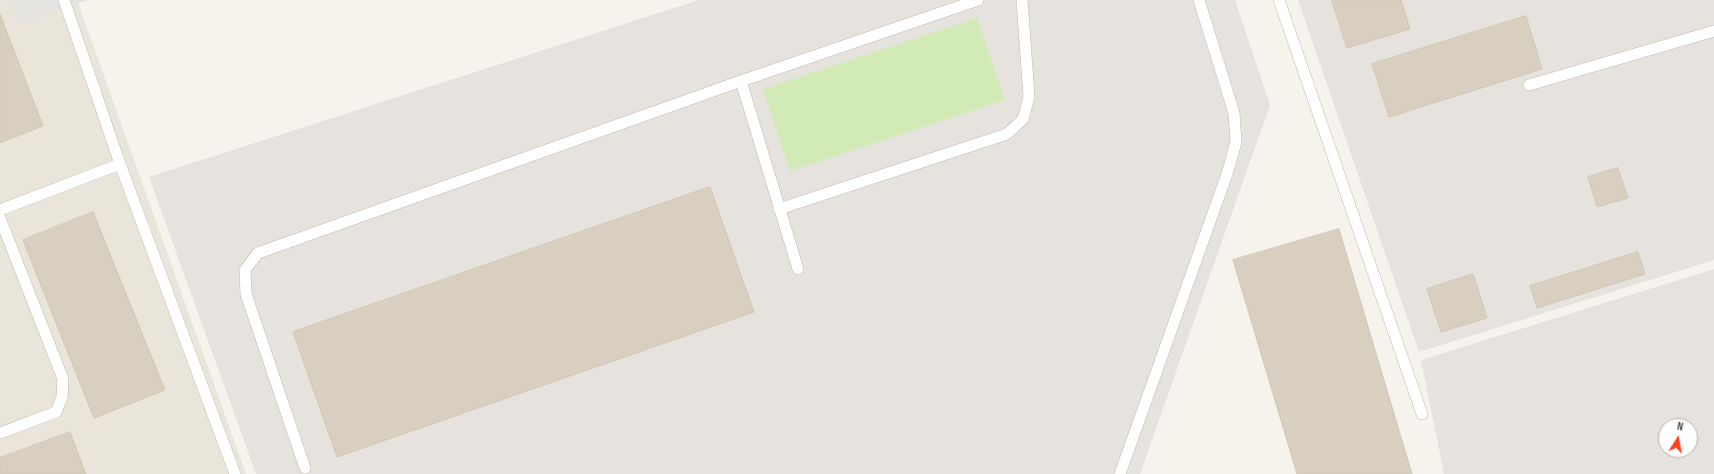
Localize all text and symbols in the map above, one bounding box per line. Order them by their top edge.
north arrow [1658,418,1698,458]
text: N [1676,420,1684,434]

